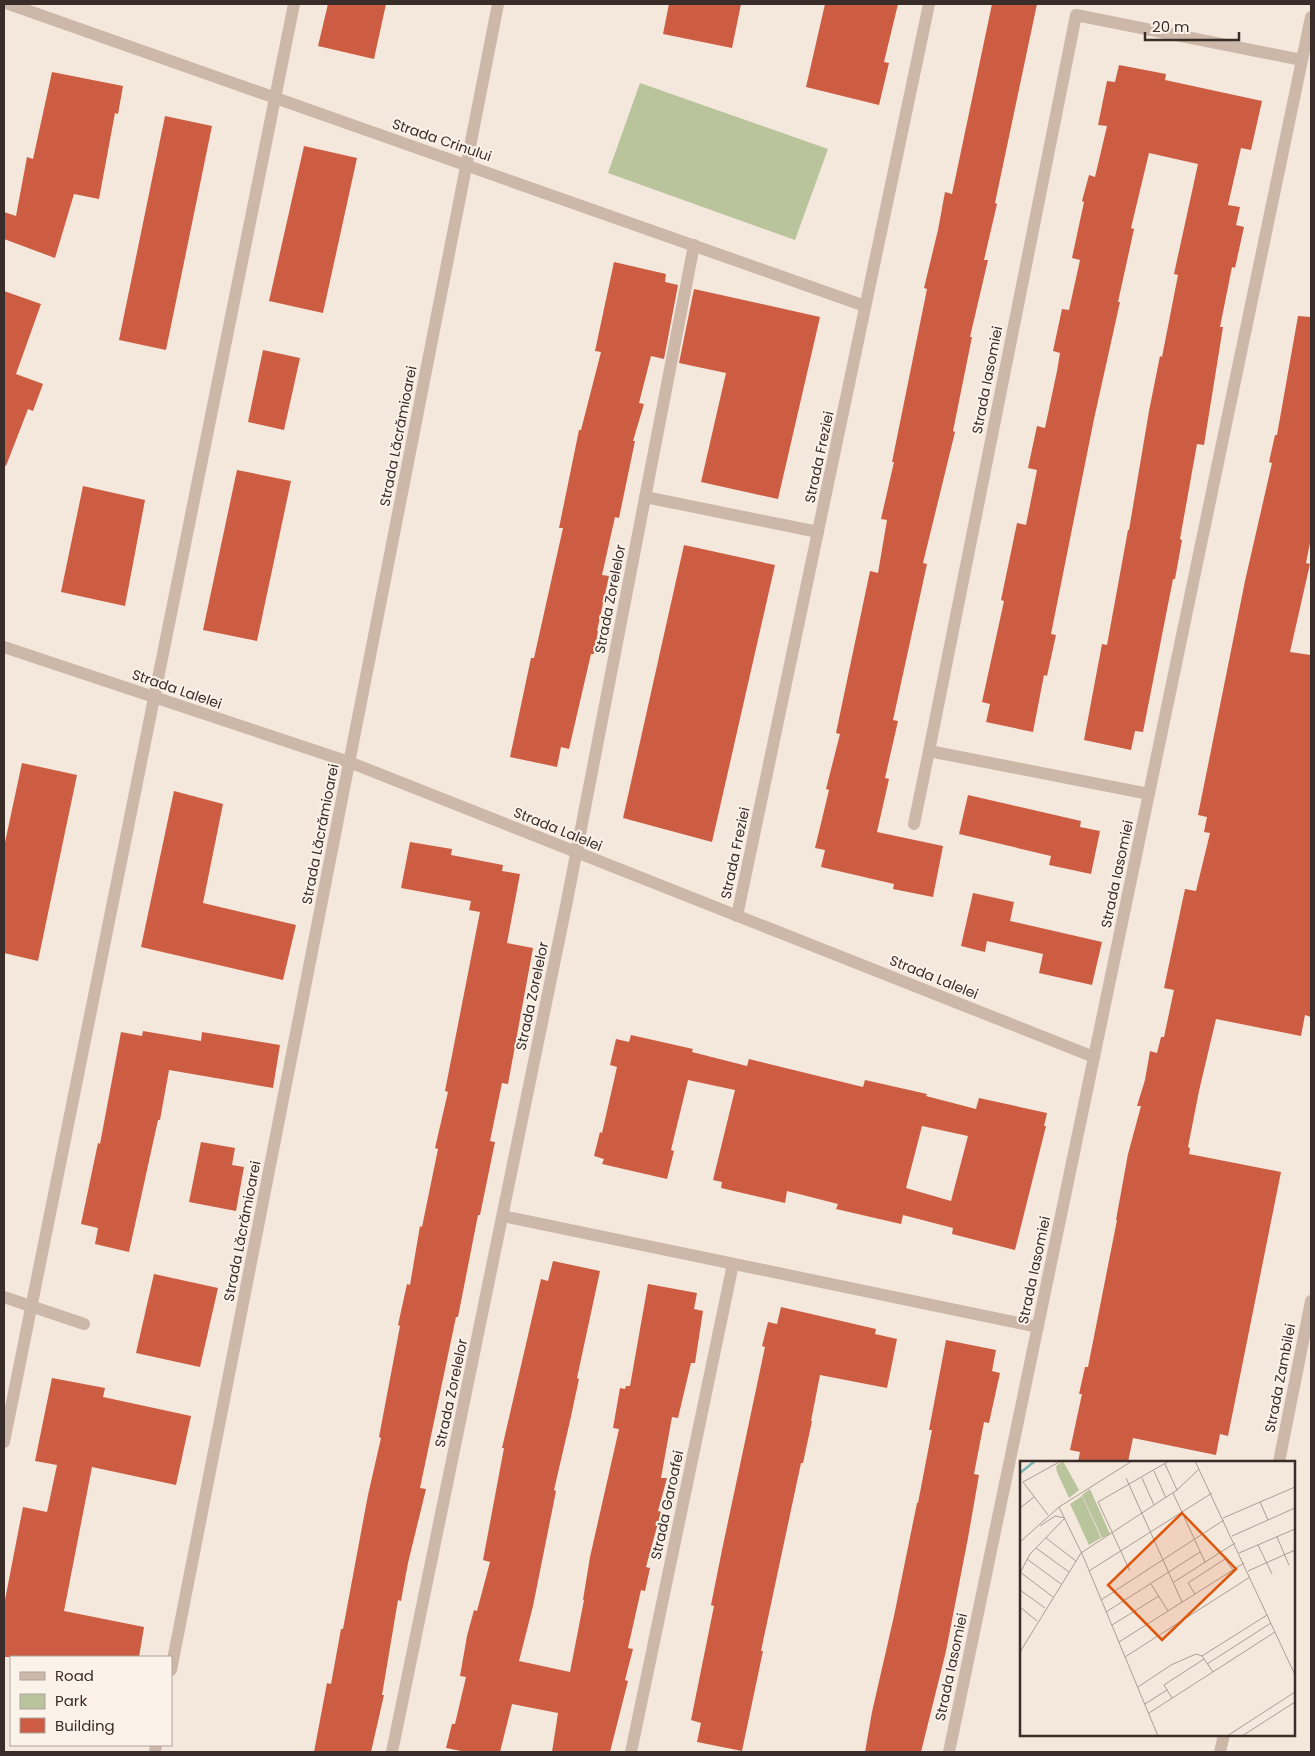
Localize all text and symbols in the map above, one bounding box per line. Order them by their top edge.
scale bar [1145,10,1239,42]
text: 20 m [1152,16,1190,37]
street label: Strada Crinului [390,114,494,166]
street label: Strada Iasomiei [967,324,1007,436]
street label: Strada Lăcrămioarei [375,364,421,508]
street label: Strada Freziei [799,409,839,505]
street label: Strada Zorelelor [590,543,630,655]
street label: Strada Lalelei [129,664,225,714]
street label: Strada Lăcrămioarei [297,762,343,906]
street label: Strada Lalelei [511,802,605,856]
street label: Strada Freziei [715,805,755,901]
street label: Strada Iasomiei [1096,818,1138,930]
street label: Strada Zorelelor [511,940,553,1052]
street label: Strada Lalelei [887,950,981,1004]
street label: Strada Lăcrămioarei [219,1159,265,1303]
street label: Strada Iasomiei [1013,1214,1055,1326]
street label: Strada Zambilei [1260,1322,1300,1434]
street label: Strada Zorelelor [430,1337,472,1449]
street label: Strada Garoafei [646,1448,688,1562]
inset map [1020,1461,1295,1736]
street label: Strada Iasomiei [930,1611,972,1723]
legend [10,1656,172,1746]
text: Road [55,1665,94,1686]
text: Park [55,1690,87,1711]
text: Building [55,1715,115,1736]

